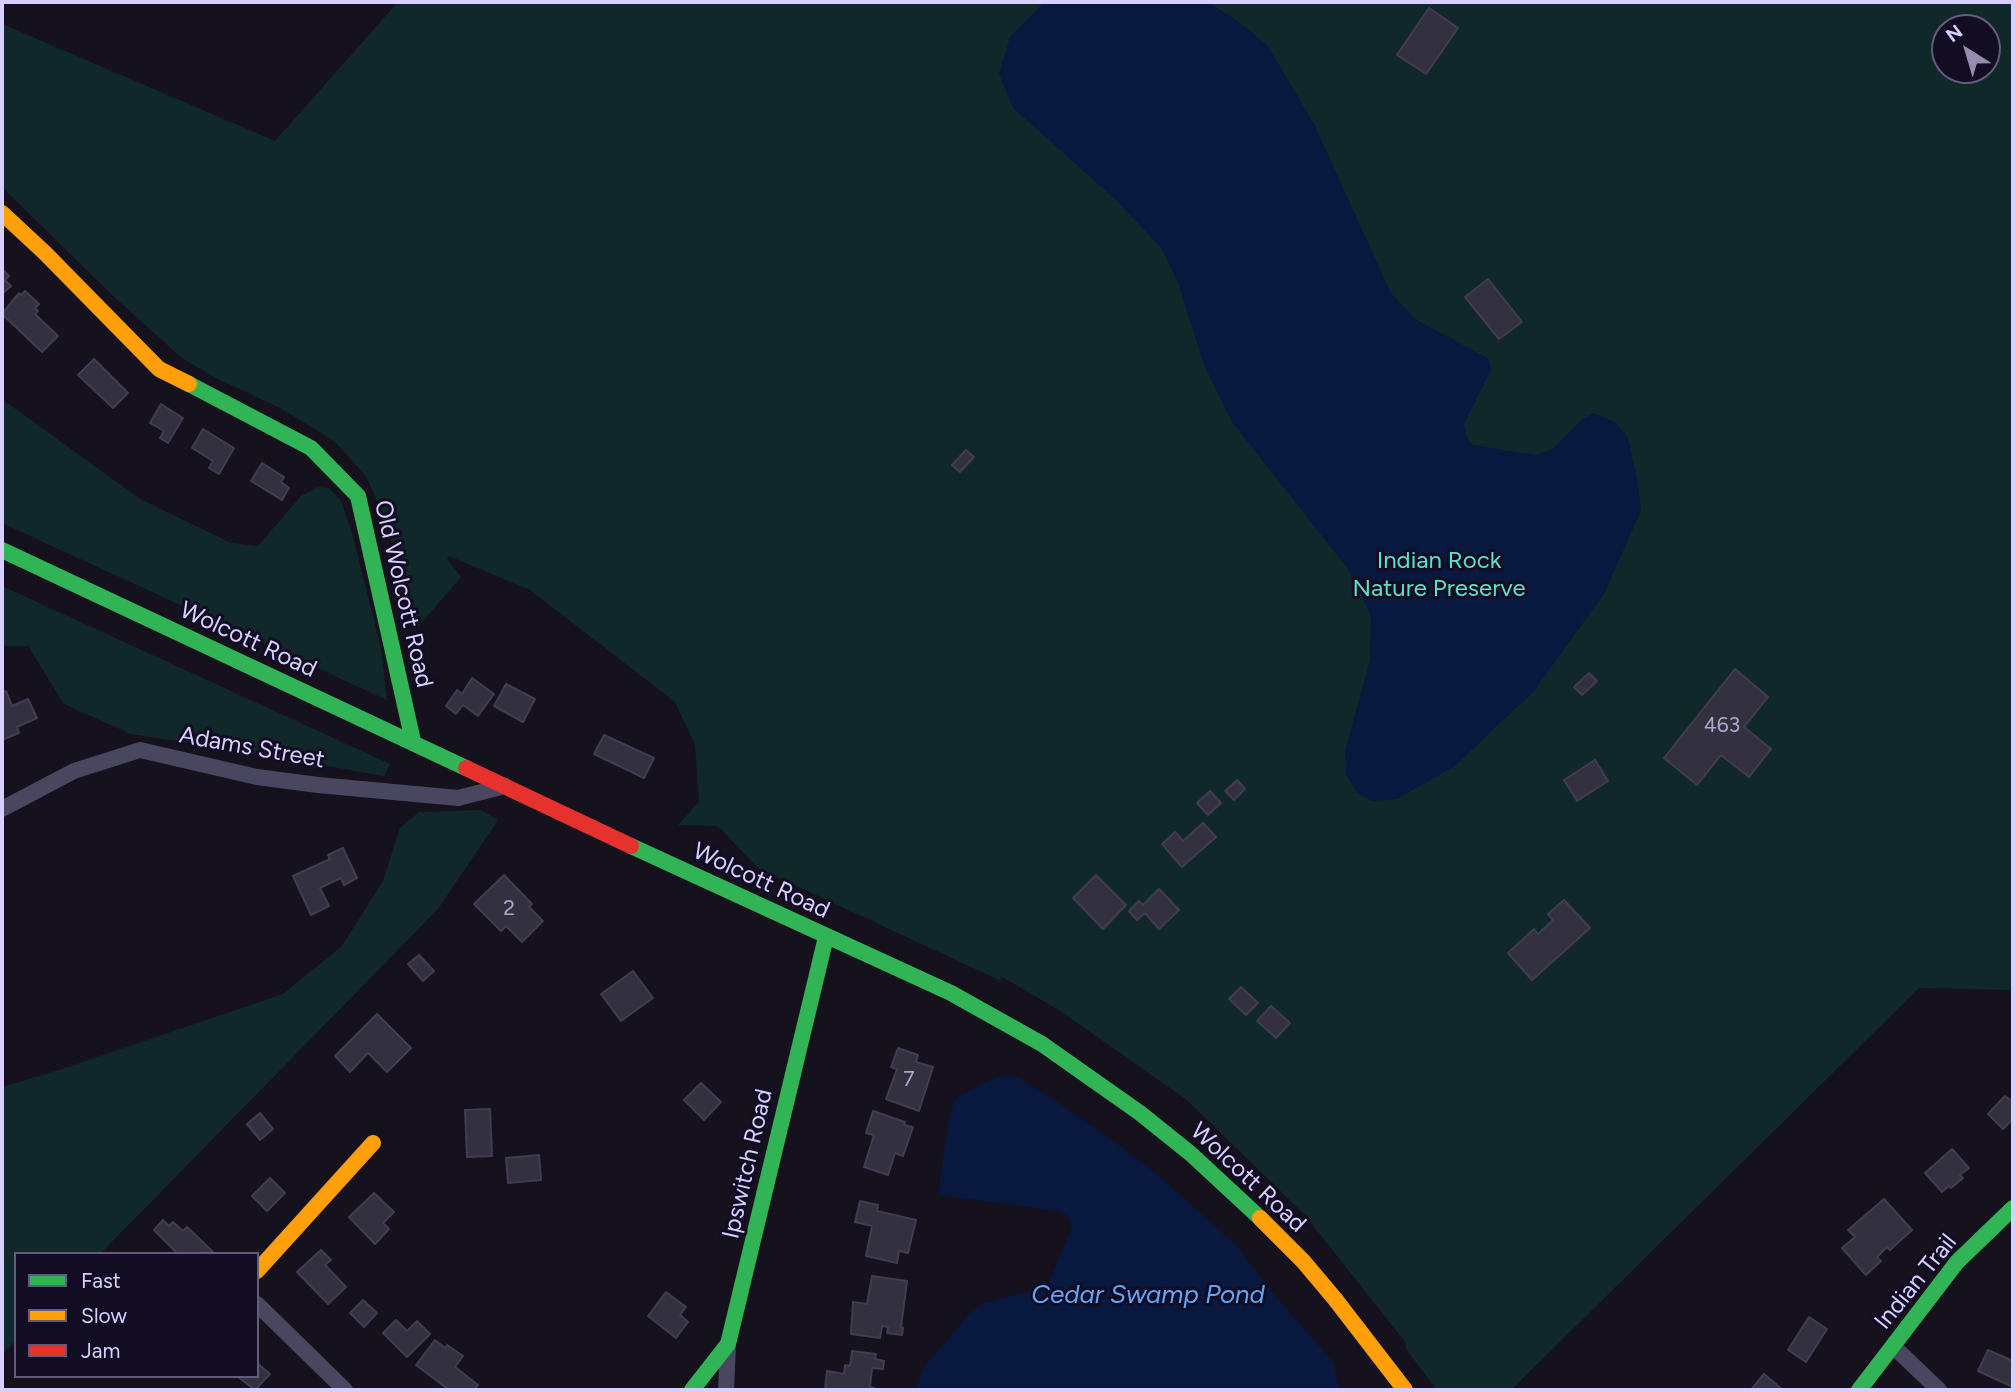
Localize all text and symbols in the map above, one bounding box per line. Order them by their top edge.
north arrow [1931,14,2001,84]
text: N [1941,20,1967,47]
street label: Old Wolcott Road [367,498,439,690]
park label: Indian Rock Nature Preserve [1352,547,1526,603]
street label: Wolcott Road [175,596,321,684]
house number: 463 [1704,713,1740,739]
street label: Adams Street [177,721,327,775]
street label: Wolcott Road [688,837,834,925]
house number: 2 [503,896,515,922]
house number: 7 [903,1067,915,1093]
street label: Ipswitch Road [717,1086,779,1242]
street label: Wolcott Road [1184,1117,1312,1239]
street label: Indian Trail [1869,1228,1963,1336]
legend [14,1252,259,1378]
text: Fast [81,1268,121,1293]
water label: Cedar Swamp Pond [1031,1279,1265,1311]
text: Slow [81,1303,127,1328]
text: Jam [81,1338,120,1363]

